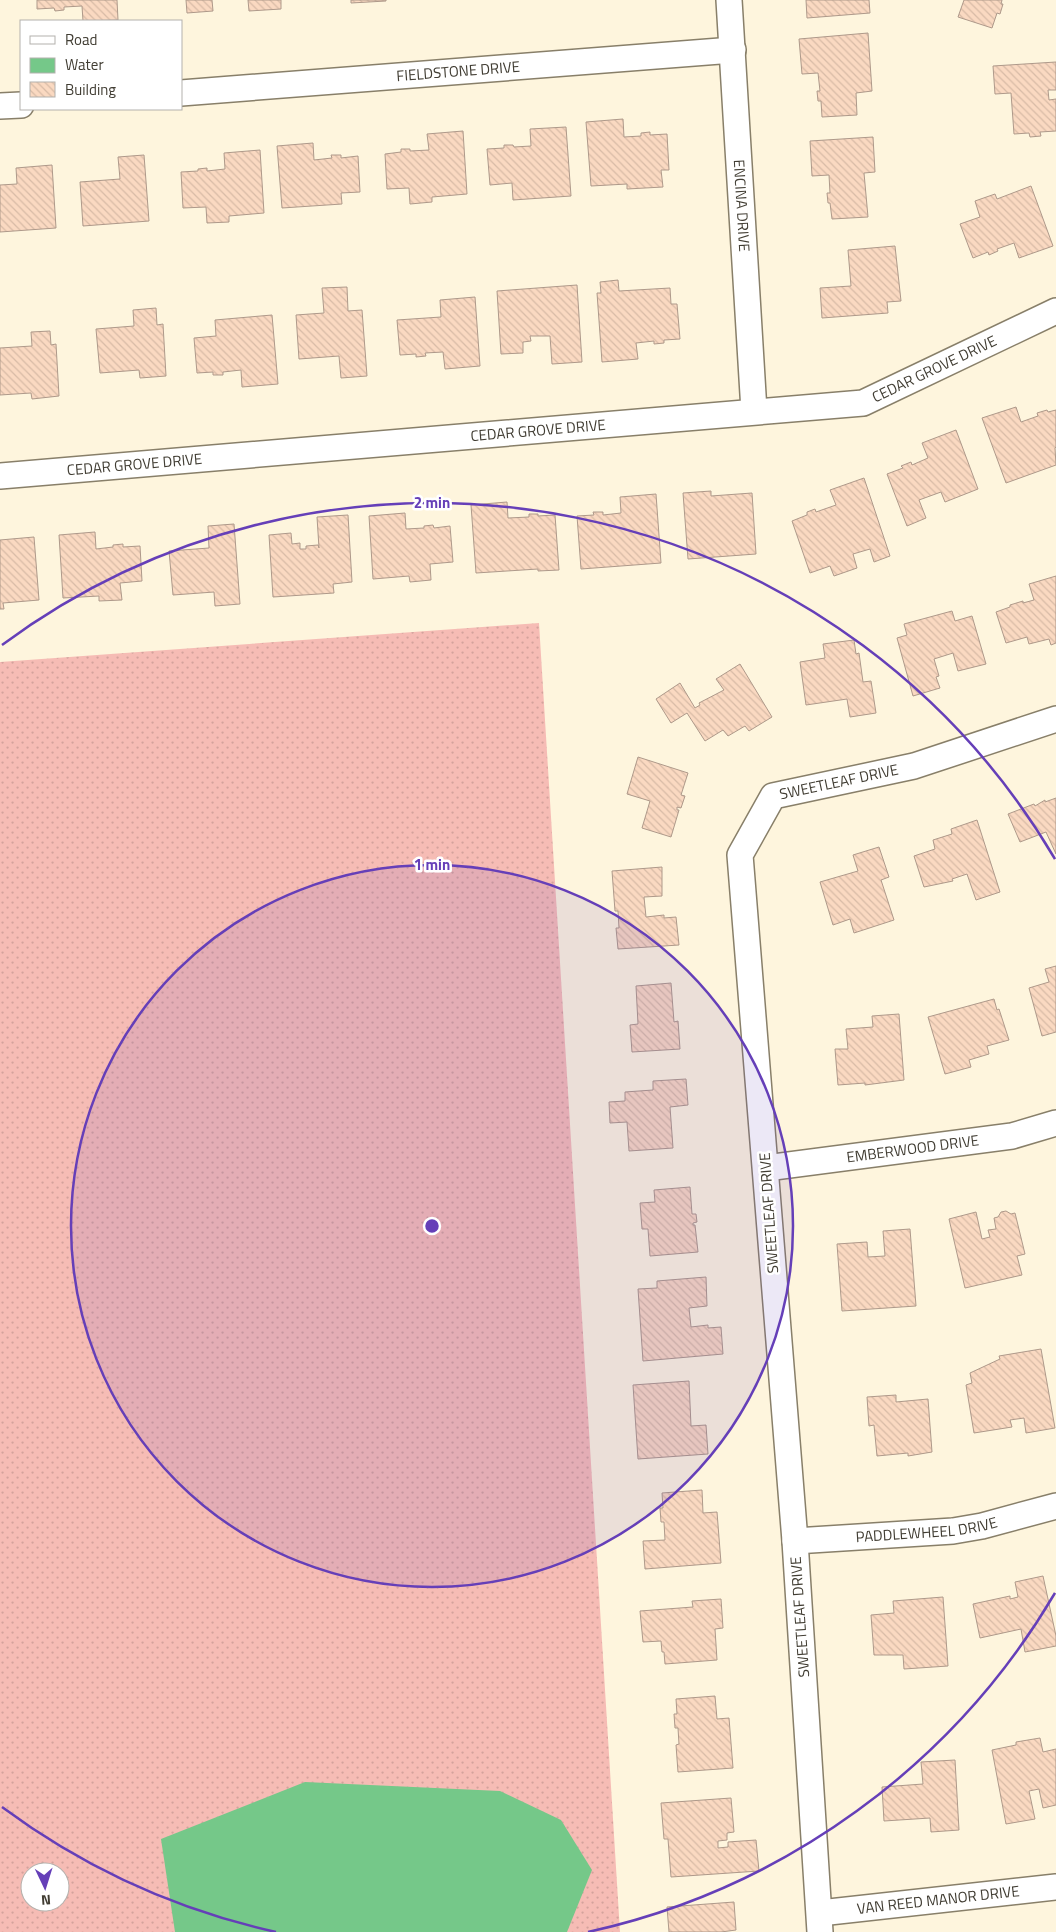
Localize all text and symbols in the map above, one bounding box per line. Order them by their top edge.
legend [20,20,182,110]
text: Road [65,28,97,51]
text: Water [65,53,104,76]
street label: FIELDSTONE DRIVE [396,55,521,87]
text: Building [65,78,116,101]
street label: ENCINA DRIVE [728,159,756,252]
street label: CEDAR GROVE DRIVE [868,329,1000,408]
street label: CEDAR GROVE DRIVE [469,413,607,447]
street label: CEDAR GROVE DRIVE [66,447,203,481]
text: 2 min [414,491,450,514]
street label: SWEETLEAF DRIVE [777,758,901,805]
text: 1 min [414,853,450,876]
street label: EMBERWOOD DRIVE [845,1128,980,1168]
street label: SWEETLEAF DRIVE [753,1152,784,1274]
centre of rings [423,1217,441,1235]
street label: PADDLEWHEEL DRIVE [855,1510,1000,1548]
street label: SWEETLEAF DRIVE [784,1556,815,1678]
north arrow [20,1862,70,1912]
street label: VAN REED MANOR DRIVE [856,1879,1021,1920]
text: N [40,1890,52,1911]

